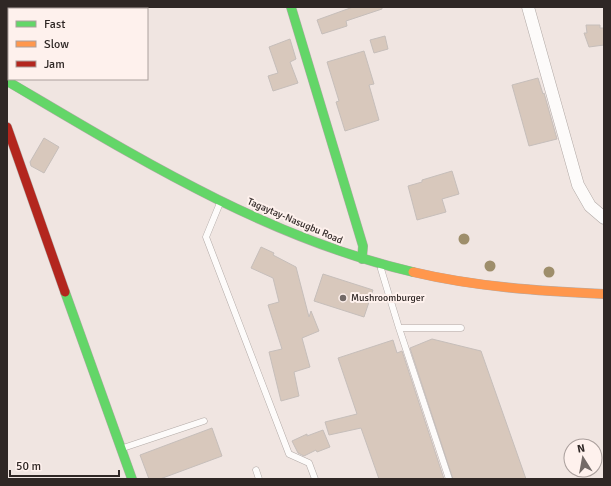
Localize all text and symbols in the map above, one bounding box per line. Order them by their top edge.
legend [8,8,148,80]
text: Fast [44,17,65,32]
text: Slow [44,37,69,52]
text: Jam [44,57,65,72]
street label: Tagaytay-Nasugbu Road [246,196,344,246]
place label: Mushroomburger [351,292,425,304]
marker: Mushroomburger [338,293,348,303]
north arrow [563,438,603,478]
text: N [576,442,586,456]
scale bar [10,452,119,478]
text: 50 m [16,459,41,474]

